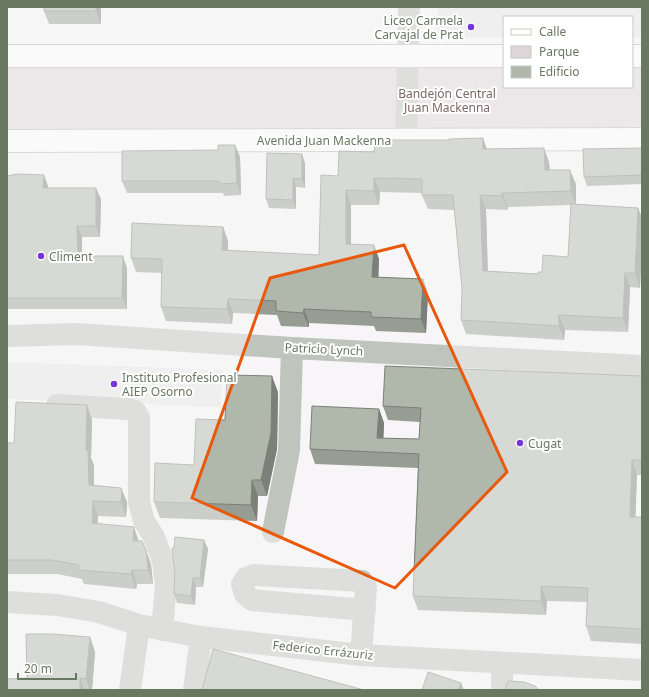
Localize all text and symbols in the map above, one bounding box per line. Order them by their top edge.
place label: Liceo Carmela Carvajal de Prat [375,12,464,43]
legend [503,16,633,88]
marker: Liceo Carmela Carvajal de Prat [466,22,476,32]
text: Calle [539,23,567,40]
text: Parque [539,43,580,60]
text: Edificio [539,63,580,80]
park label: Bandejón Central Juan Mackenna [398,85,496,116]
street label: Avenida Juan Mackenna [257,132,391,149]
place label: Climent [49,248,93,265]
marker: Climent [36,251,46,261]
street label: Patricio Lynch [284,338,364,360]
place label: Instituto Profesional AIEP Osorno [122,369,237,400]
marker: Instituto Profesional AIEP Osorno [109,379,119,389]
place label: Cugat [528,435,562,452]
marker: Cugat [515,438,525,448]
street label: Federico Errázuriz [272,636,375,664]
scale bar [18,655,76,681]
text: 20 m [24,660,52,677]

